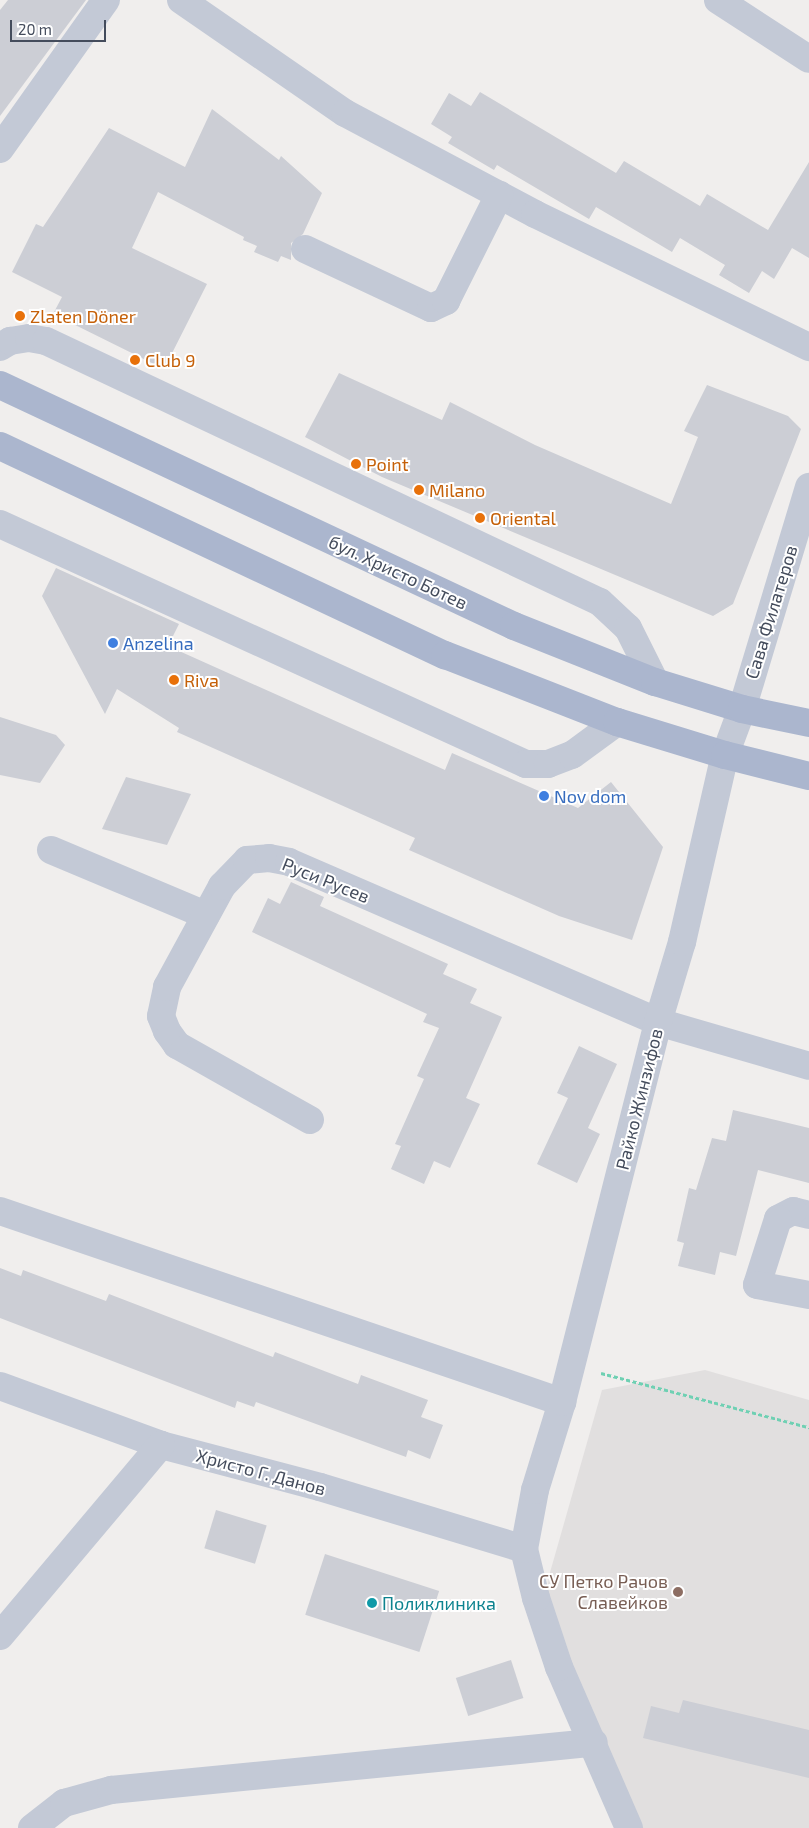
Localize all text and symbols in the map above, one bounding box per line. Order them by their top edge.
scale bar [12,10,109,42]
text: 20 m [18,20,52,38]
place label: Zlaten Döner [30,305,136,327]
marker: Zlaten Döner [14,310,26,322]
place label: Club 9 [145,349,195,371]
marker: Club 9 [129,354,141,366]
place label: Point [366,453,409,475]
marker: Point [350,458,362,470]
place label: Milano [429,479,485,501]
marker: Milano [413,484,425,496]
place label: Oriental [490,507,556,529]
marker: Oriental [474,512,486,524]
street label: бул. Христо Ботев [325,530,471,614]
street label: Сава Филатеров [740,543,802,681]
place label: Anzelina [123,632,194,654]
marker: Anzelina [107,637,119,649]
place label: Riva [184,669,219,691]
marker: Riva [168,674,180,686]
place label: Nov dom [554,785,627,807]
marker: Nov dom [538,790,550,802]
street label: Руси Русев [279,853,373,907]
street label: Райко Жинзифов [611,1026,667,1172]
street label: Христо Г. Данов [194,1444,328,1500]
place label: СУ Петко Рачов Славейков [539,1571,668,1614]
marker: СУ Петко Рачов Славейков [672,1586,684,1598]
place label: Поликлиника [382,1592,496,1614]
marker: Поликлиника [366,1597,378,1609]

